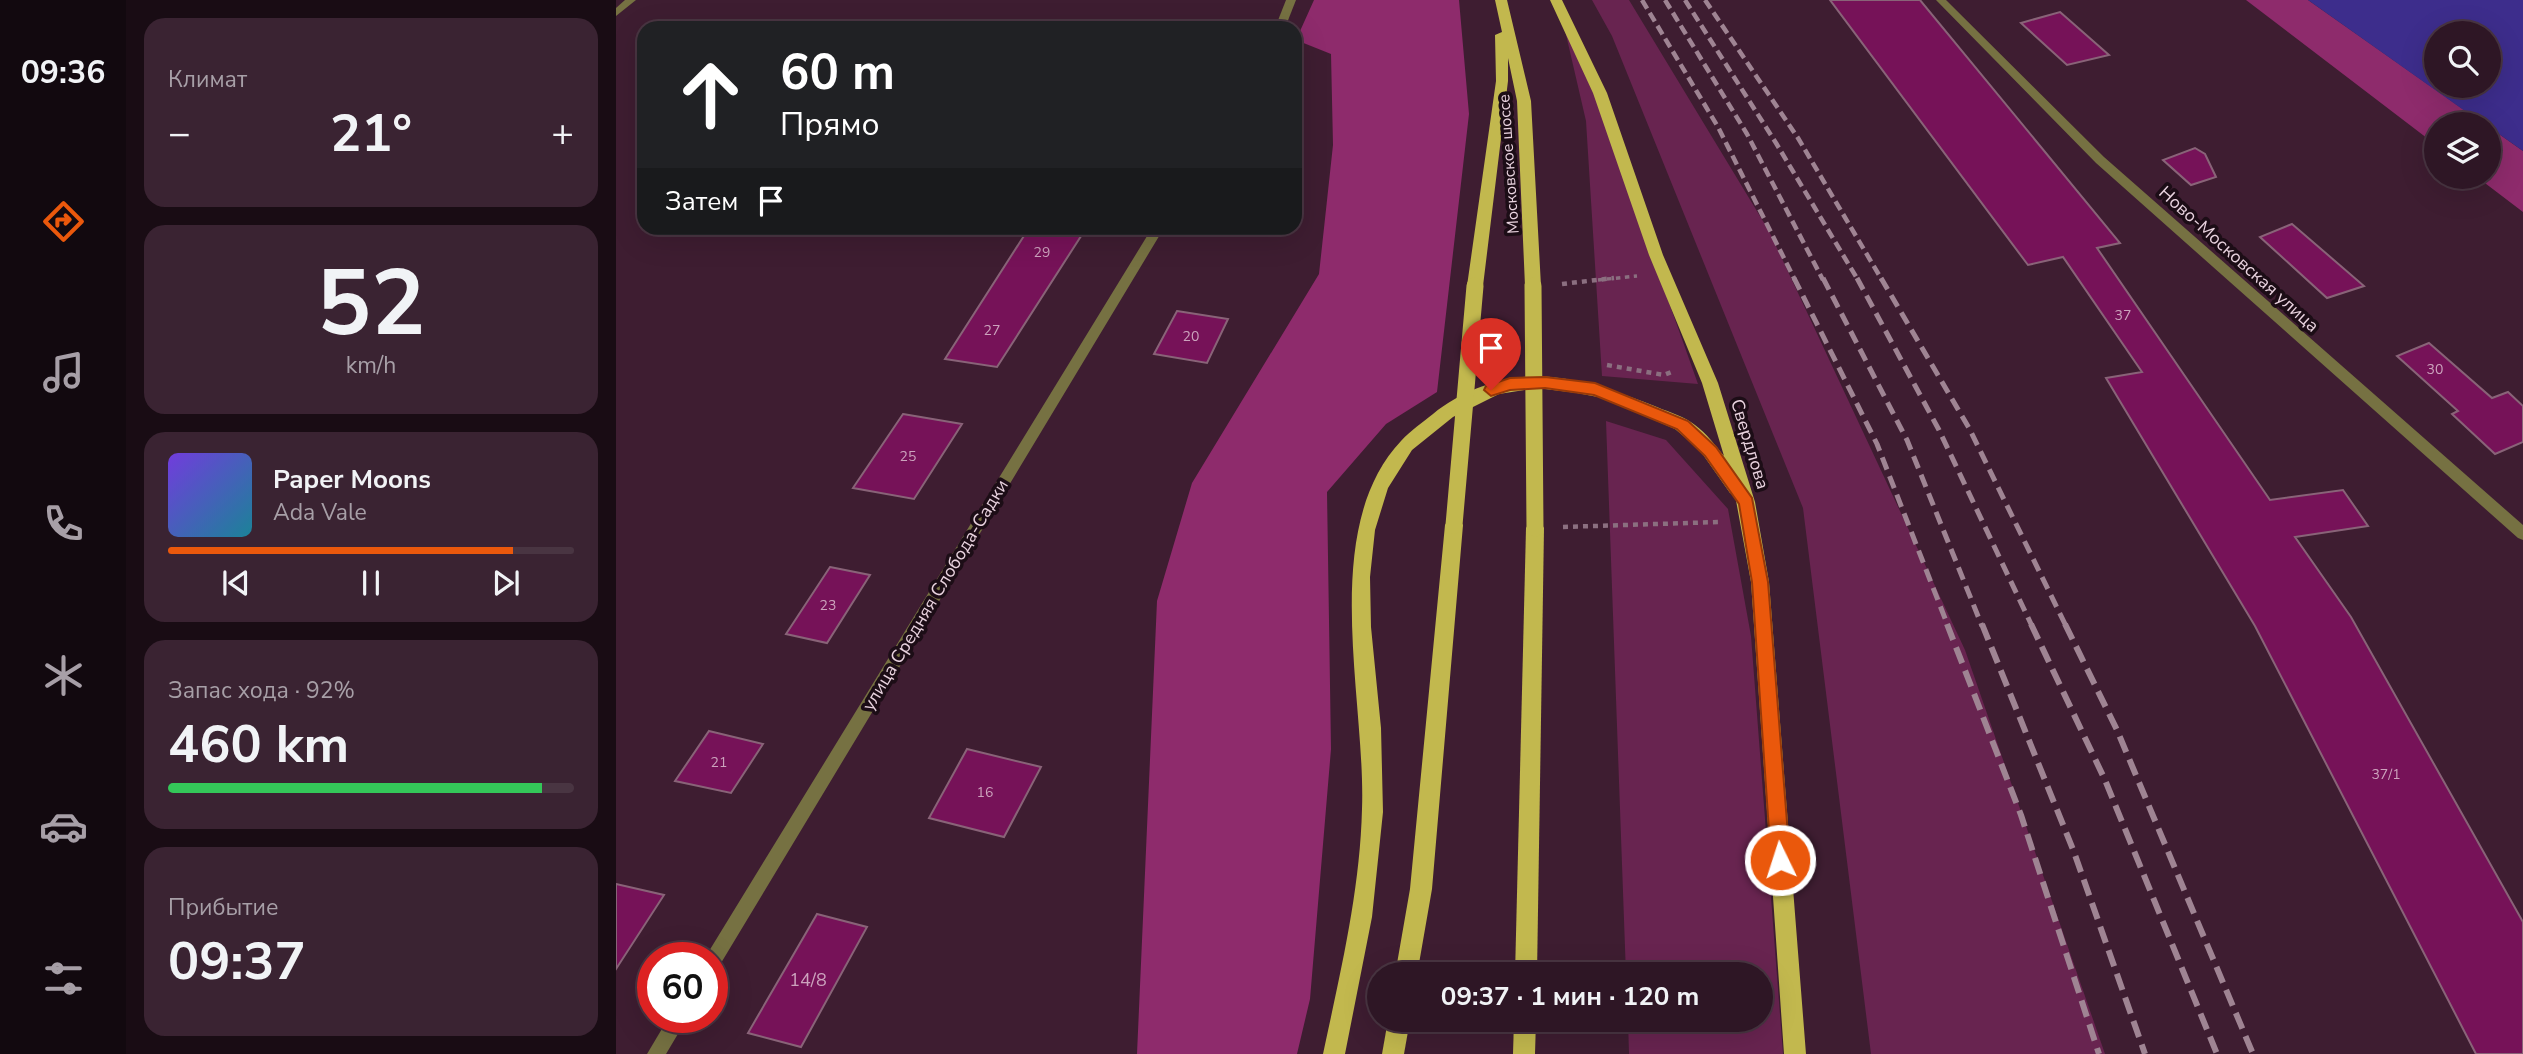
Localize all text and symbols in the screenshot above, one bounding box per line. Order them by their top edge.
map controls [2424,21,2501,189]
button: search [2424,21,2501,98]
text: 60 m [780,39,895,106]
icon: ahead [665,49,756,140]
text: 09:36 [21,51,105,94]
text: Климат [168,64,247,95]
street label: Московское шоссе [1493,93,1525,235]
text: 21° [330,98,412,169]
text: Прямо [780,103,880,146]
text: − [168,108,191,159]
text: + [551,108,574,159]
button: layers [2424,112,2501,189]
street label: Ново-Московская улица [2154,181,2324,337]
icon: arrive [752,182,790,220]
text: Затем [665,184,738,219]
icon: directions [39,197,88,246]
text: 52 [316,242,426,366]
house number: 29 [1034,243,1050,262]
house number: 37 [2115,306,2131,325]
pin [1461,318,1521,390]
house number: 27 [984,321,1000,340]
house number: 20 [1183,327,1199,346]
icon: arrive [1472,329,1510,367]
icon: music [39,348,88,397]
text: km/h [346,350,396,381]
house number: 30 [2427,360,2443,379]
street label: Свердлова [1725,396,1775,492]
house number: 25 [900,447,916,466]
text: Paper Moons [273,462,431,497]
street label: улица Средняя Слобода-Садки [856,475,1014,715]
text: Ada Vale [273,497,367,528]
icon: phone [39,499,88,548]
icon: previous [217,564,255,602]
icon: pause [352,564,390,602]
icon: next [487,564,525,602]
house number: 23 [820,596,836,615]
icon: climate [39,651,88,700]
text: Запас хода · 92% [168,675,355,706]
text: 460 km [168,709,349,780]
house number: 21 [711,753,727,772]
house number: 37/1 [2371,765,2401,784]
house number: 16 [977,783,993,802]
icon: car [39,802,88,851]
position arrow [1743,823,1817,897]
text: Прибытие [168,892,278,923]
text: 09:37 [168,926,306,997]
speed limit sign: 60 [637,942,728,1033]
icon: filters [39,954,88,1003]
house number: 14/8 [789,968,827,992]
text: 09:37 · 1 мин · 120 m [1441,979,1699,1014]

